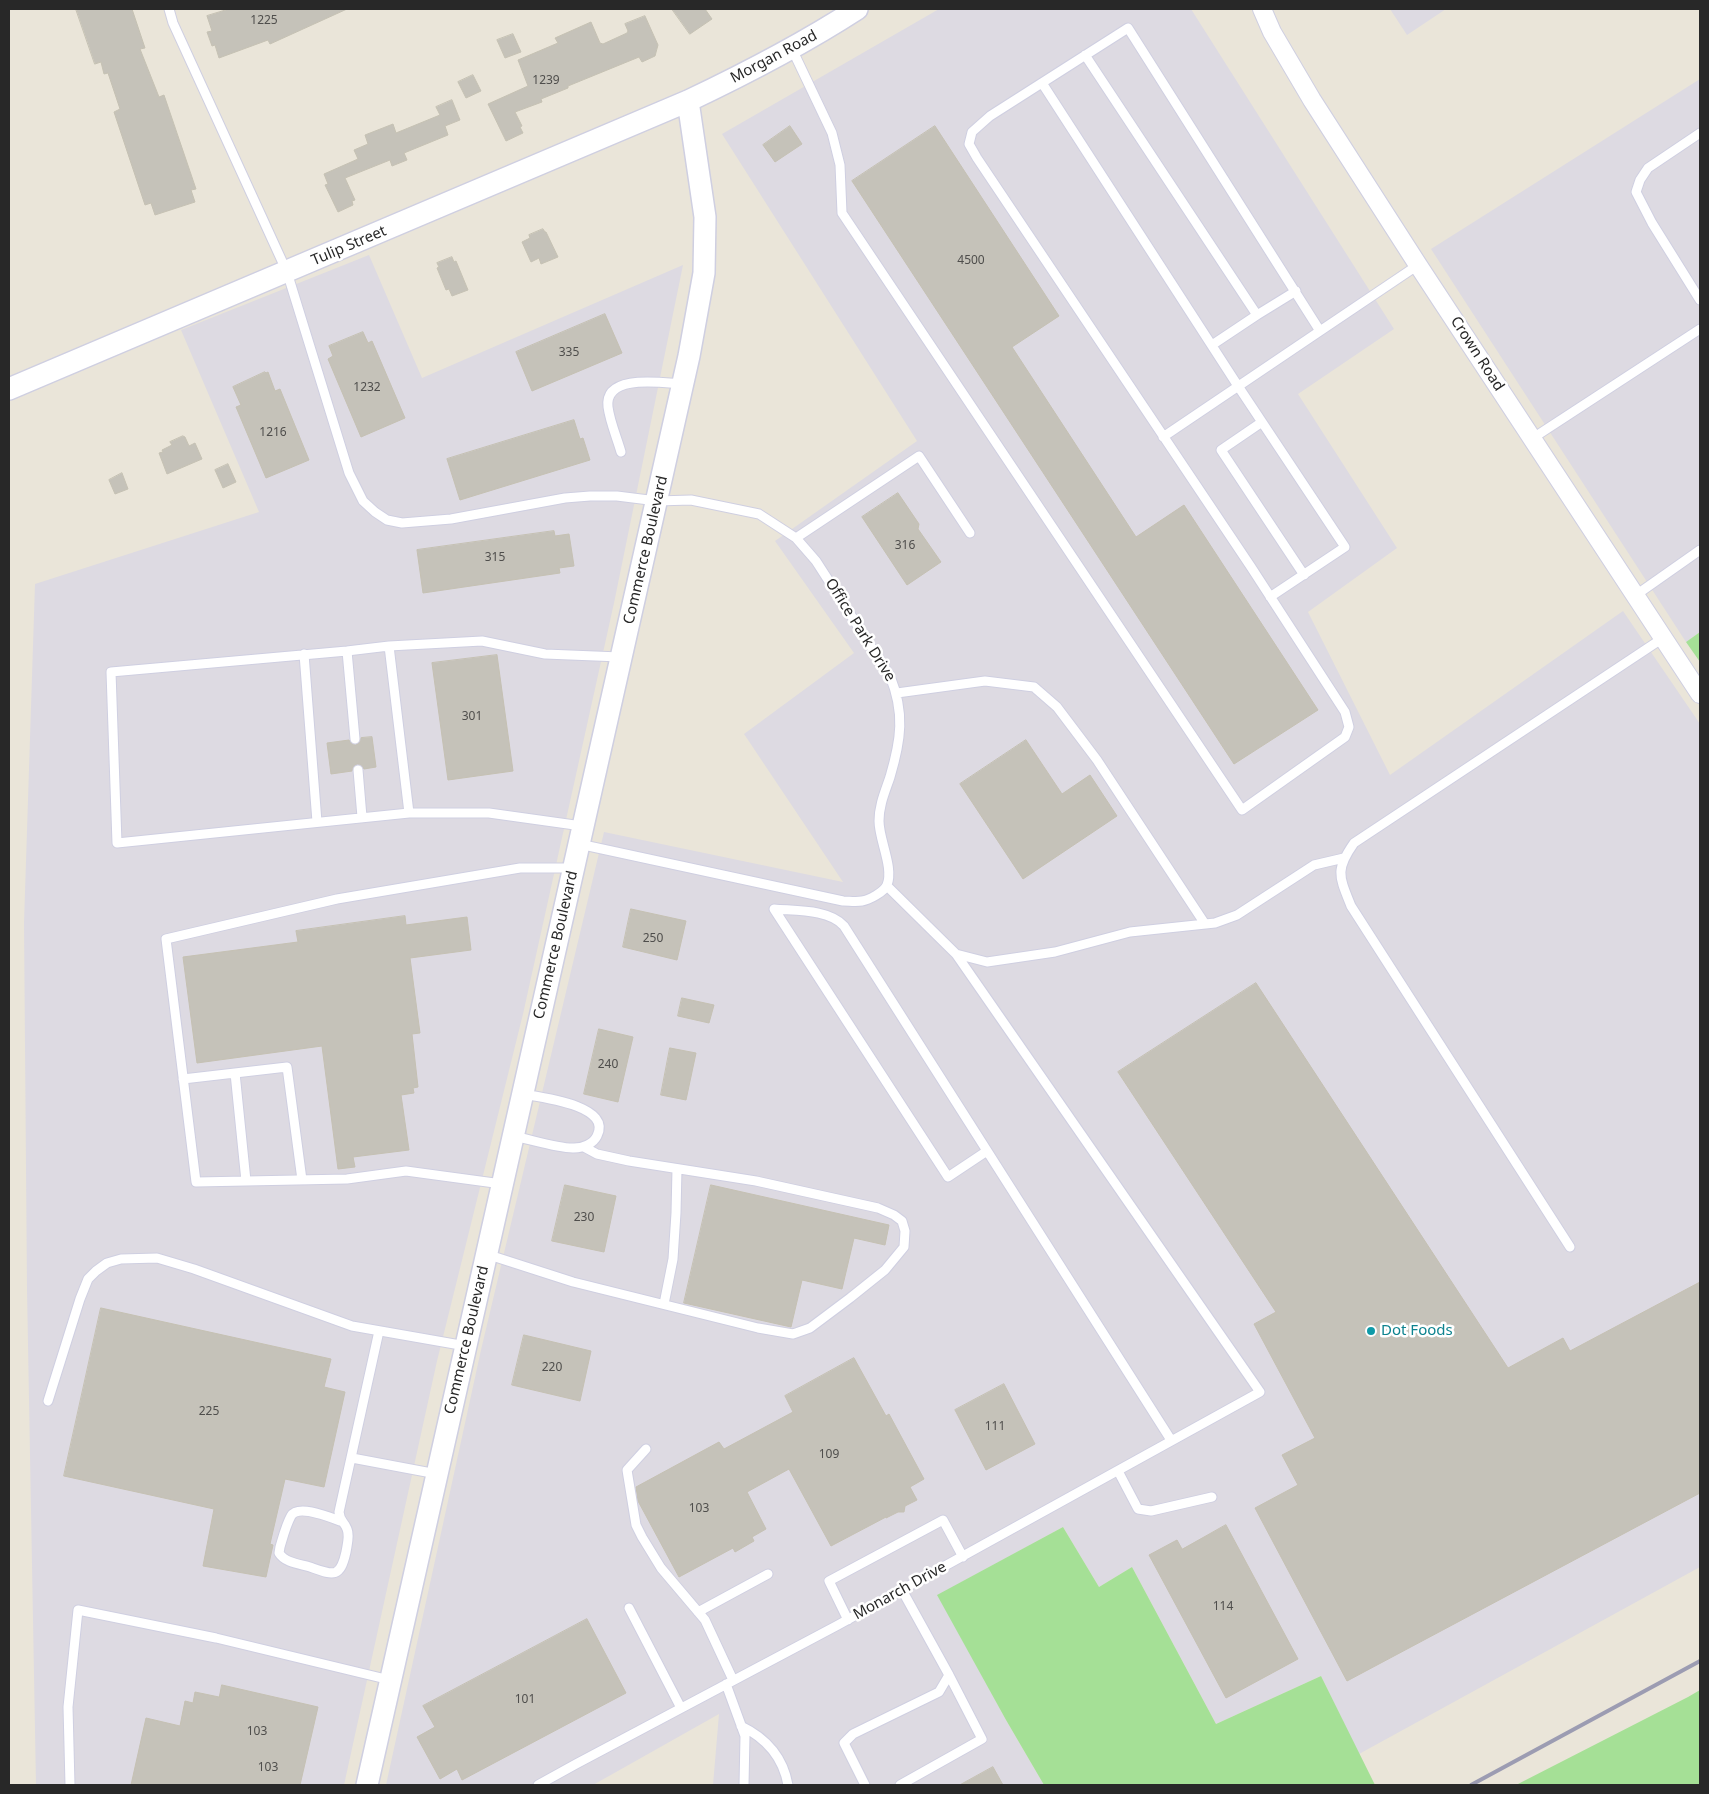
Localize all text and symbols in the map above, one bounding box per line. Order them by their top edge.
house number: 1225 [250,14,278,28]
street label: Morgan Road [728,27,820,87]
house number: 1239 [532,74,560,88]
street label: Tulip Street [309,222,389,270]
house number: 4500 [957,254,985,268]
street label: Crown Road [1446,313,1508,395]
house number: 335 [559,346,579,360]
house number: 1232 [353,381,381,395]
house number: 1216 [259,426,287,440]
street label: Commerce Boulevard [620,474,672,626]
house number: 316 [895,539,915,553]
house number: 315 [485,551,505,565]
street label: Office Park Drive [821,575,899,685]
house number: 301 [462,710,482,724]
street label: Commerce Boulevard [530,869,582,1021]
house number: 250 [643,932,663,946]
house number: 240 [598,1058,618,1072]
house number: 230 [574,1211,594,1225]
street label: Commerce Boulevard [441,1264,493,1416]
place label: Dot Foods [1381,1322,1453,1340]
marker: Dot Foods [1365,1325,1377,1337]
house number: 220 [542,1361,562,1375]
house number: 225 [199,1405,219,1419]
house number: 111 [985,1420,1005,1434]
house number: 109 [819,1448,839,1462]
house number: 103 [689,1502,709,1516]
street label: Monarch Drive [850,1558,950,1624]
house number: 114 [1213,1600,1233,1614]
house number: 101 [515,1693,535,1707]
house number: 103 [247,1725,267,1739]
house number: 103 [258,1761,278,1775]

